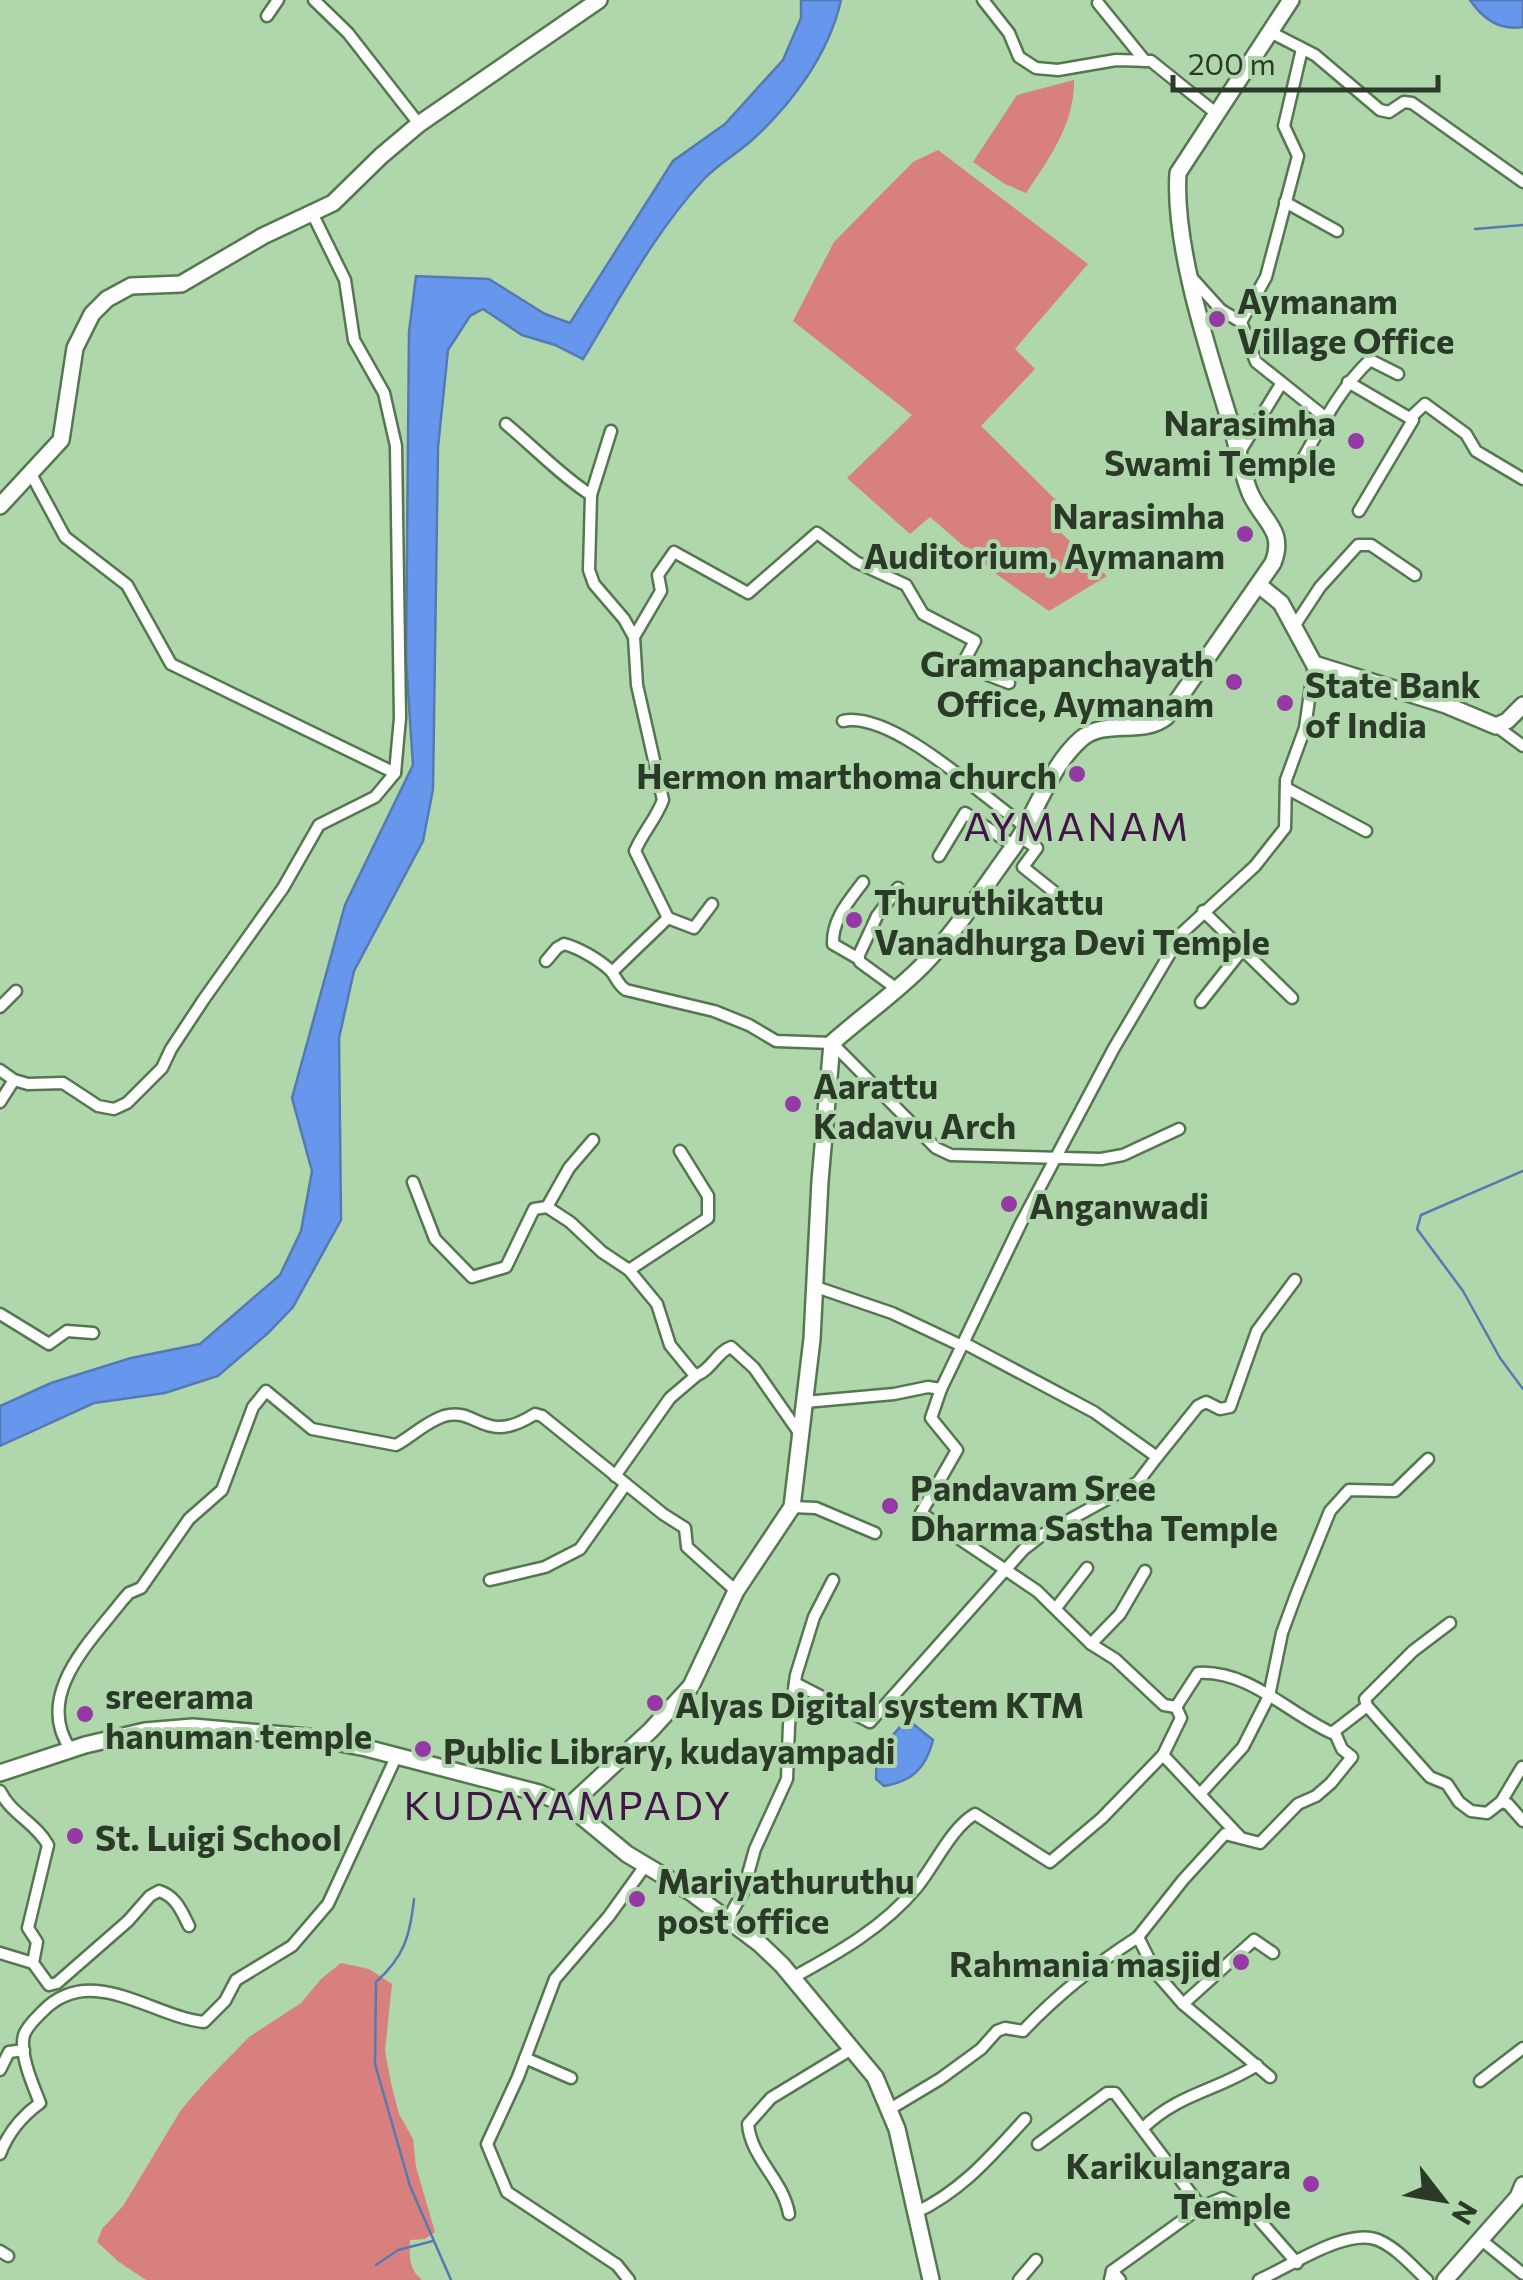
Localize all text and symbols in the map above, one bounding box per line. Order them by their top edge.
scale bar [1173,30,1438,92]
text: 200 m [1188,44,1276,81]
place label: Aymanam Village Office [1237,278,1454,361]
marker: Aymanam Village Office [1206,308,1228,330]
place label: Narasimha Swami Temple [1104,400,1336,483]
marker: Narasimha Swami Temple [1345,430,1367,452]
place label: Narasimha Auditorium, Aymanam [863,493,1225,576]
marker: Narasimha Auditorium, Aymanam [1234,523,1256,545]
place label: Gramapanchayath Office, Aymanam [920,641,1214,724]
place label: State Bank of India [1305,662,1481,745]
marker: Gramapanchayath Office, Aymanam [1223,671,1245,693]
marker: State Bank of India [1274,692,1296,714]
place label: Hermon marthoma church [636,753,1057,796]
marker: Hermon marthoma church [1066,763,1088,785]
district label: AYMANAM [963,800,1191,849]
place label: Thuruthikattu Vanadhurga Devi Temple [874,879,1270,962]
marker: Thuruthikattu Vanadhurga Devi Temple [843,909,865,931]
place label: Aarattu Kadavu Arch [813,1063,1016,1146]
marker: Aarattu Kadavu Arch [782,1093,804,1115]
place label: Anganwadi [1029,1183,1209,1226]
marker: Anganwadi [998,1193,1020,1215]
place label: Pandavam Sree Dharma Sastha Temple [910,1465,1278,1548]
marker: Pandavam Sree Dharma Sastha Temple [879,1495,901,1517]
place label: sreerama hanuman temple [105,1673,372,1756]
place label: Alyas Digital system KTM [675,1682,1084,1725]
marker: Alyas Digital system KTM [644,1692,666,1714]
marker: sreerama hanuman temple [74,1703,96,1725]
place label: Public Library, kudayampadi [443,1728,895,1771]
marker: Public Library, kudayampadi [412,1738,434,1760]
district label: KUDAYAMPADY [404,1779,732,1828]
place label: St. Luigi School [95,1815,342,1858]
marker: St. Luigi School [64,1825,86,1847]
place label: Mariyathuruthu post office [657,1858,915,1941]
marker: Mariyathuruthu post office [626,1888,648,1910]
place label: Rahmania masjid [949,1941,1221,1984]
marker: Rahmania masjid [1230,1951,1252,1973]
place label: Karikulangara Temple [1066,2143,1291,2226]
north arrow [1393,2150,1493,2250]
marker: Karikulangara Temple [1300,2173,1322,2195]
text: N [1445,2196,1485,2231]

